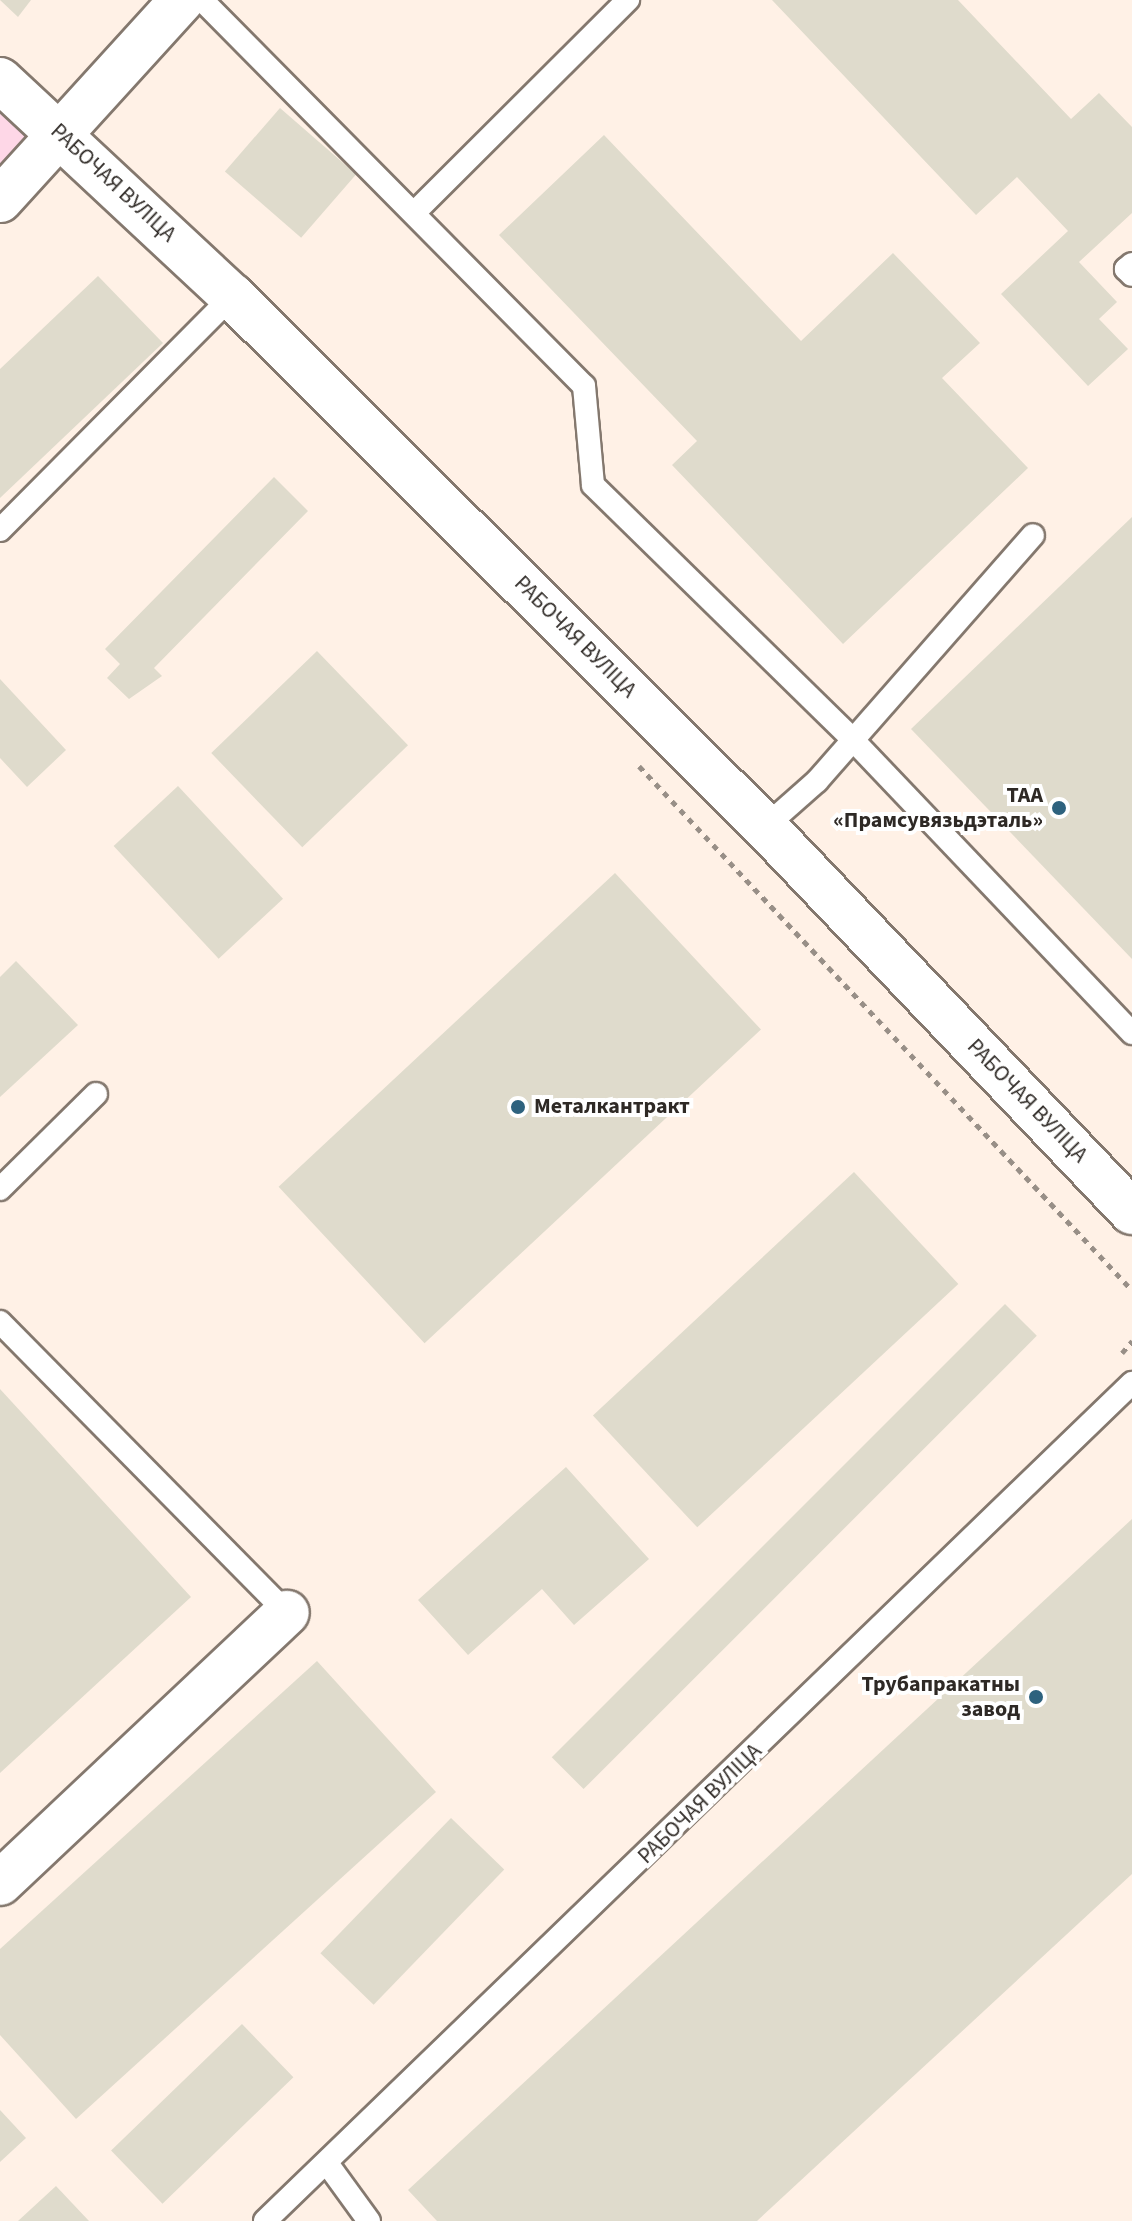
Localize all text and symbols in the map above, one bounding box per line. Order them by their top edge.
street label: РАБОЧАЯ ВУЛІЦА [45,118,181,248]
street label: РАБОЧАЯ ВУЛІЦА [509,571,641,703]
place label: ТАА «Прамсувязьдэталь» [833,782,1043,834]
marker: ТАА «Прамсувязьдэталь» [1050,799,1068,817]
street label: РАБОЧАЯ ВУЛІЦА [961,1034,1093,1168]
place label: Металкантракт [534,1094,690,1120]
marker: Металкантракт [509,1098,527,1116]
place label: Трубапракатны завод [862,1671,1020,1722]
marker: Трубапракатны завод [1027,1688,1045,1706]
street label: РАБОЧАЯ ВУЛІЦА [633,1738,767,1870]

